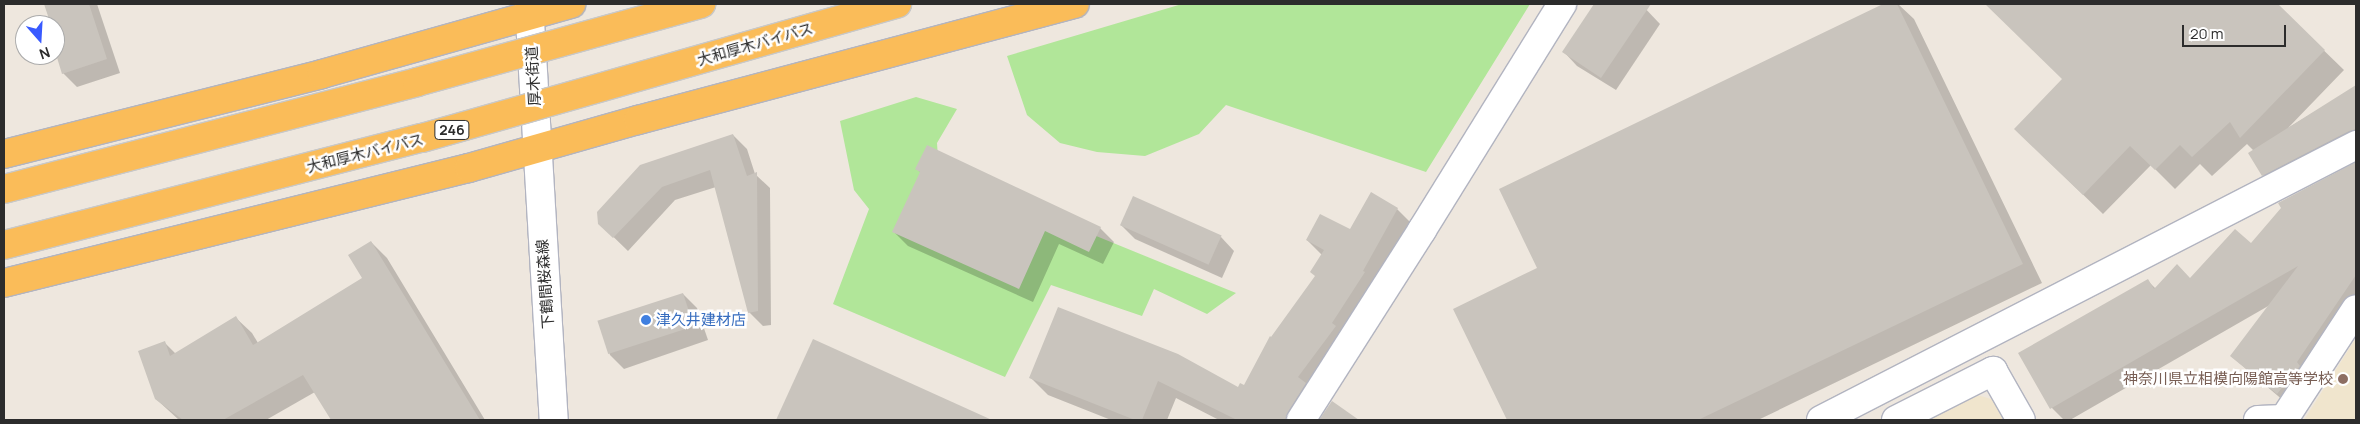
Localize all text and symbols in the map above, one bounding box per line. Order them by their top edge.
north arrow [15,15,65,65]
scale bar [2185,15,2289,47]
street label: 大和厚木バイパス [695,19,815,69]
text: 20 m [2190,23,2223,44]
text: N [37,43,53,64]
street label: 厚木街道 [522,46,544,106]
road number: 246 [433,118,471,142]
street label: 大和厚木バイパス [305,130,425,176]
street label: 下鶴間桜森線 [533,238,557,330]
place label: 津久井建材店 [656,311,746,329]
marker: 津久井建材店 [640,314,652,326]
place label: 神奈川県立相模向陽館高等学校 [2123,370,2333,388]
marker: 神奈川県立相模向陽館高等学校 [2337,373,2349,385]

